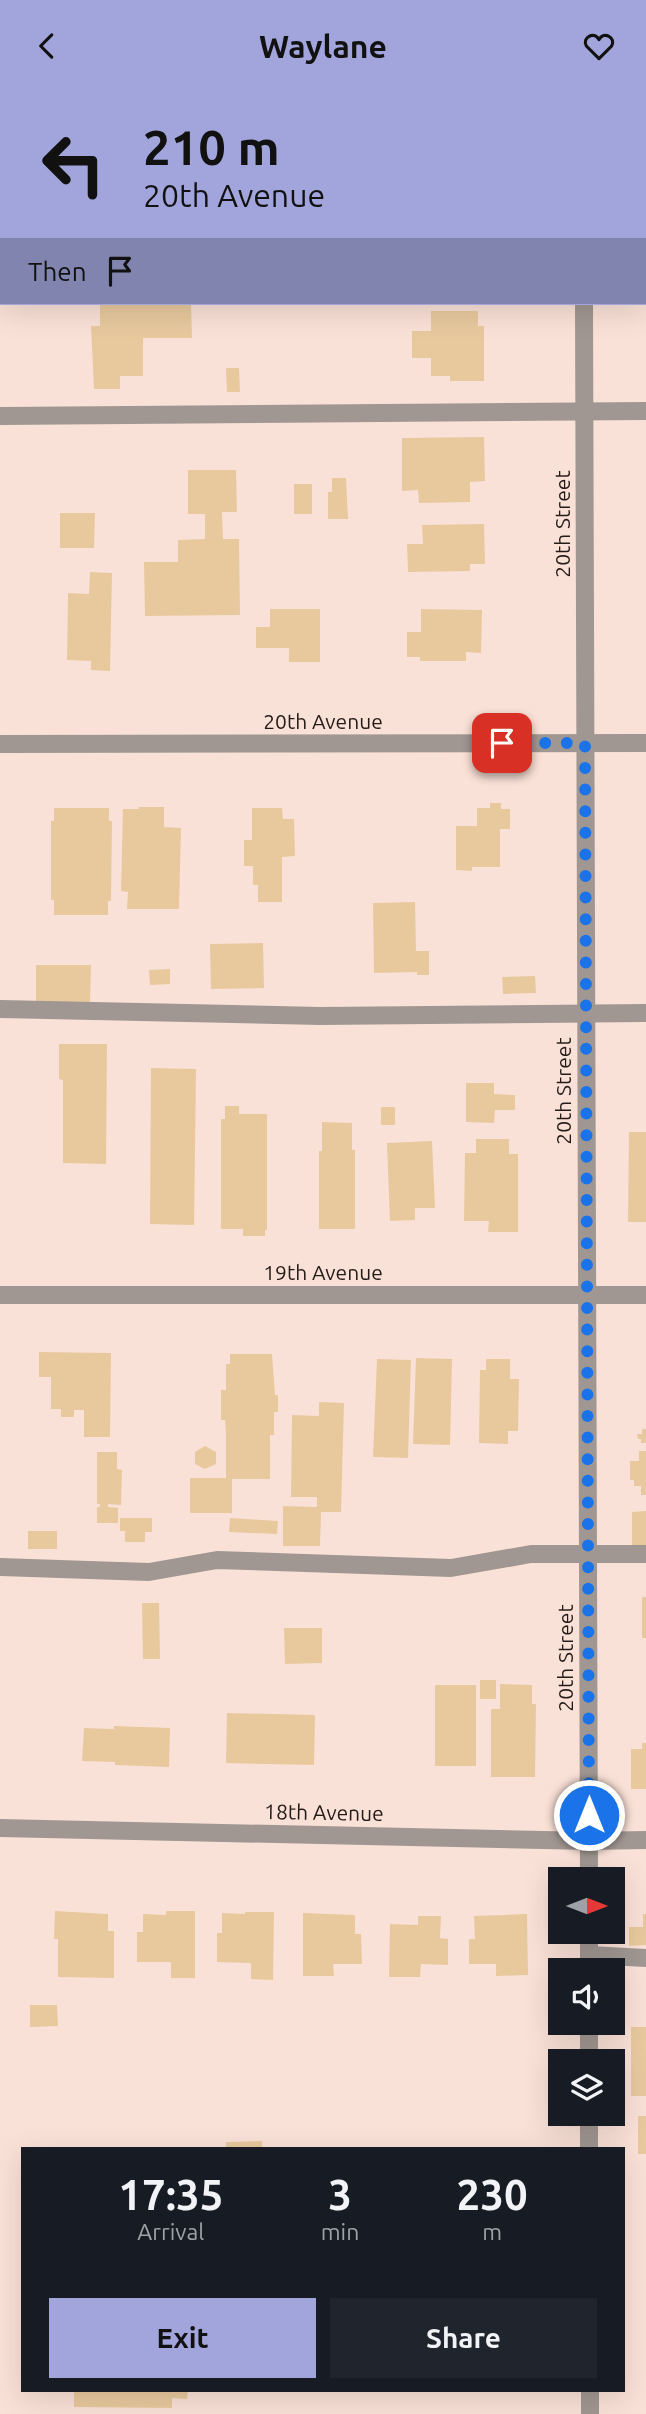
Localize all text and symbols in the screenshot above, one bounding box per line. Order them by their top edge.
icon: back [28,27,66,65]
icon: heart [580,27,618,65]
text: Waylane [259,28,387,64]
icon: left [28,119,119,210]
text: 210 m [143,119,280,174]
text: 20th Avenue [143,177,325,213]
icon: arrive [101,252,139,290]
text: Then [28,257,87,286]
street label: 20th Street [550,470,574,578]
street label: 20th Avenue [263,709,383,733]
pin [472,713,532,773]
icon: arrive [483,724,521,762]
street label: 20th Street [551,1037,575,1145]
street label: 19th Avenue [263,1260,383,1284]
street label: 20th Street [553,1604,577,1712]
position arrow [552,1778,626,1852]
street label: 18th Avenue [264,1799,384,1825]
north arrow [548,1867,625,1944]
map controls [548,1867,625,2126]
button: sound [548,1958,625,2035]
button: layers [548,2049,625,2126]
text: 17:35 [118,2171,223,2218]
text: 3 [328,2171,352,2218]
text: 230 [457,2171,528,2218]
text: Arrival [137,2219,204,2244]
text: min [321,2219,359,2244]
text: m [482,2219,502,2244]
button: Exit [49,2298,316,2378]
button: Share [330,2298,597,2378]

